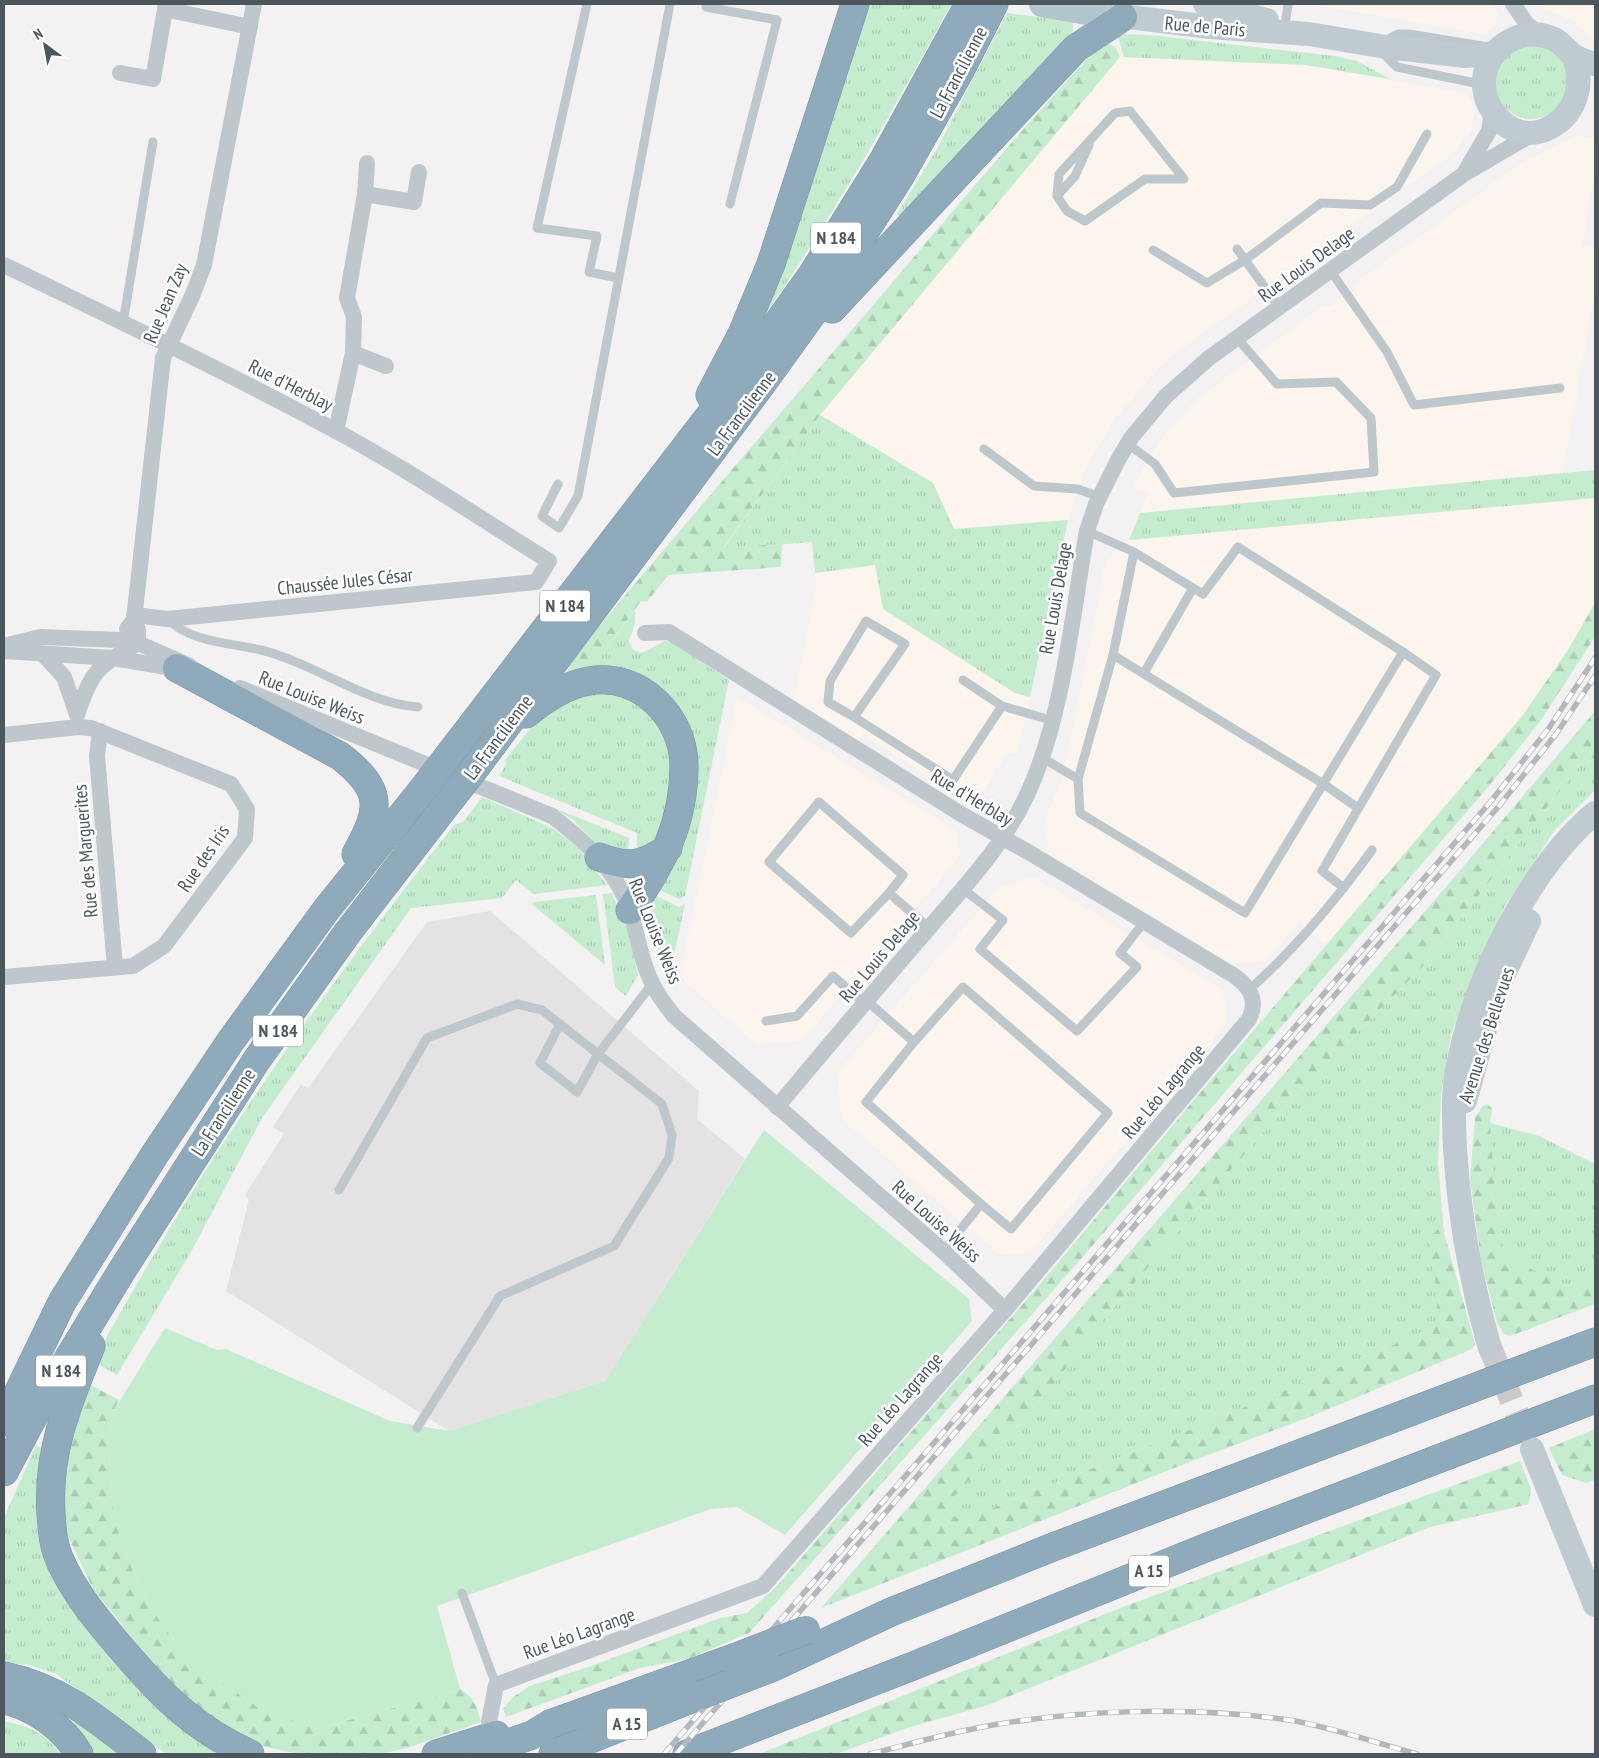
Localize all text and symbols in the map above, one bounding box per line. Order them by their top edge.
street label: Rue de Paris [1164,11,1246,41]
north arrow [20,20,70,70]
street label: La Francilienne [924,22,992,122]
text: N [30,24,46,44]
street label: Rue Louis Delage [1253,221,1359,307]
road number: N 184 [811,222,861,254]
street label: Rue Jean Zay [138,259,193,346]
street label: Rue d'Herblay [245,354,338,417]
street label: La Francilienne [701,366,781,460]
street label: Rue Louis Delage [1033,540,1077,656]
street label: Chaussée Jules César [276,562,415,600]
road number: N 184 [540,590,590,622]
street label: Rue Louise Weiss [256,665,368,729]
street label: La Francilienne [458,690,538,784]
street label: Rue d'Herblay [927,763,1018,831]
street label: Rue des Marguerites [67,783,103,919]
street label: Rue des Iris [172,820,234,896]
street label: Rue Louise Weiss [624,875,688,987]
street label: Rue Louis Delage [833,905,925,1007]
street label: Avenue des Bellevues [1453,964,1519,1106]
road number: N 184 [253,1016,303,1046]
street label: Rue Léo Lagrange [1116,1038,1210,1143]
street label: La Francilienne [186,1063,260,1160]
street label: Rue Louise Weiss [887,1175,987,1267]
street label: Rue Léo Lagrange [853,1347,947,1451]
road number: N 184 [36,1355,86,1386]
road number: A 15 [1129,1555,1169,1586]
street label: Rue Léo Lagrange [520,1602,638,1664]
road number: A 15 [607,1708,647,1740]

